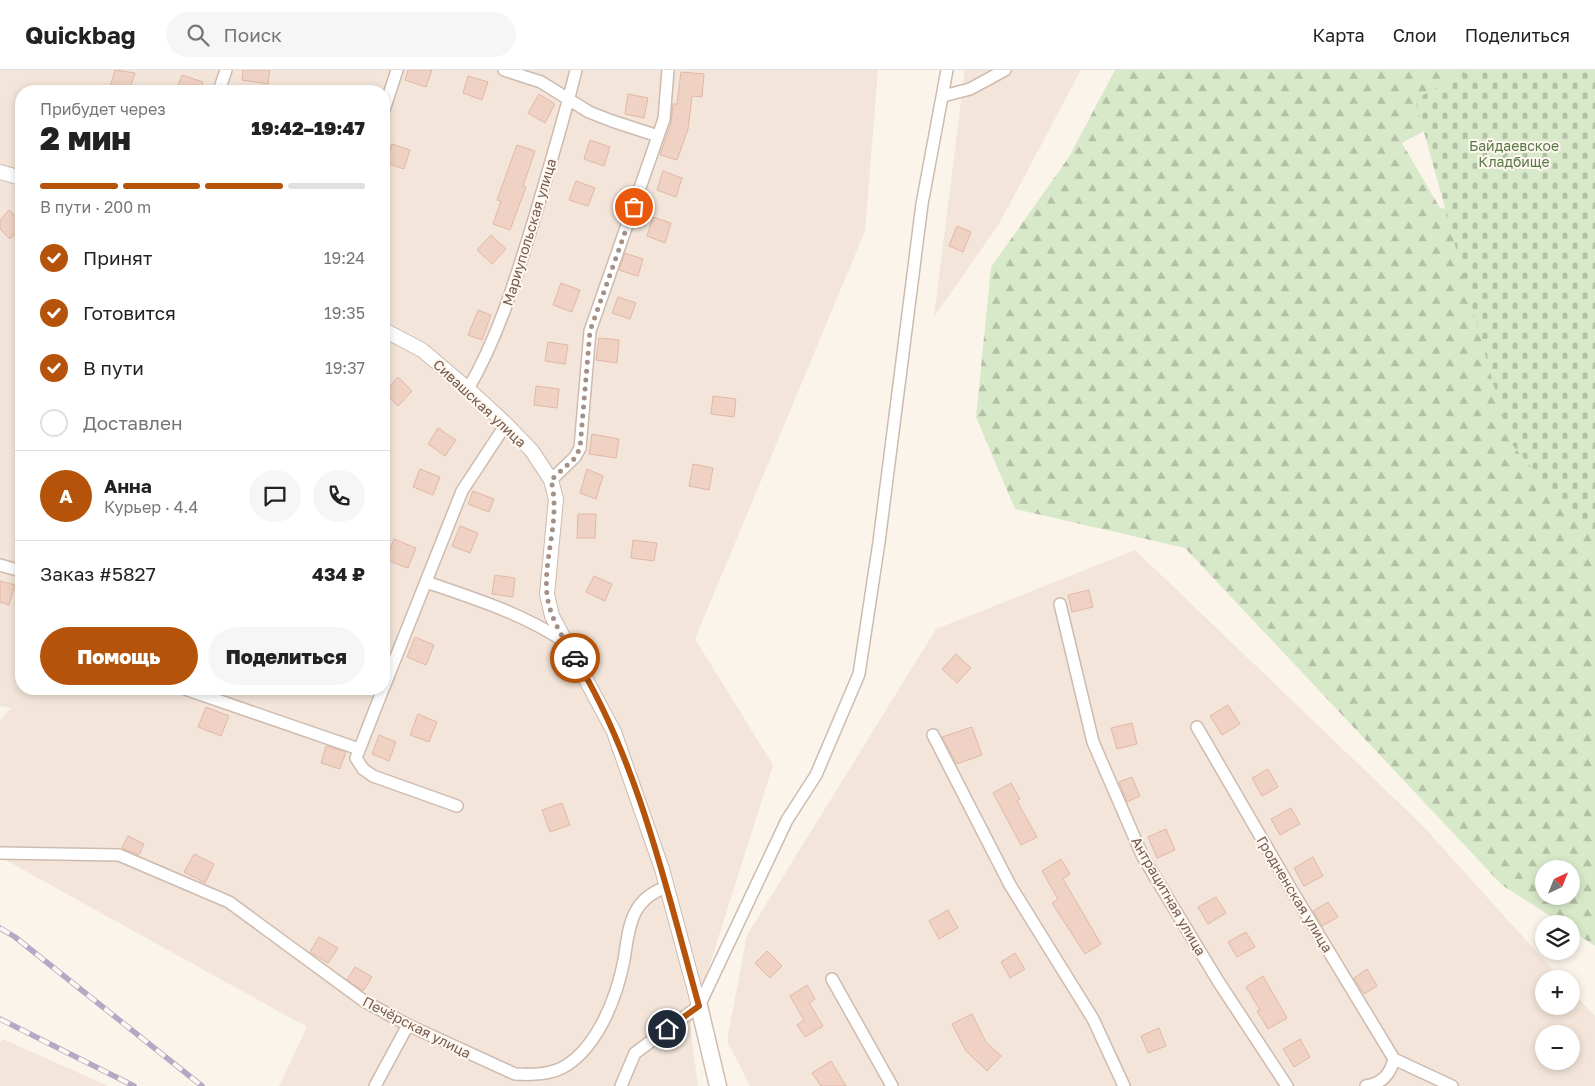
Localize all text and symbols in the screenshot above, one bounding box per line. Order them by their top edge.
search box [166,12,516,57]
text: Quickbag [25,20,136,49]
icon: search [184,21,212,49]
text: Поиск [224,23,282,46]
text: Карта [1313,24,1365,46]
text: Слои [1393,24,1437,46]
text: Поделиться [1465,24,1570,46]
text: Прибудет через [40,99,166,119]
text: 19:42–19:47 [251,116,365,139]
text: 2 мин [40,119,131,157]
park label: Байдаевское Кладбище [1469,137,1559,170]
street label: Мариупольская улица [498,156,560,308]
pin [613,186,655,228]
icon: bag [620,193,648,221]
text: В пути · 200 m [40,197,151,217]
icon: check [40,244,68,272]
text: Принят [83,246,152,269]
text: 19:24 [324,248,365,268]
icon: check [40,299,68,327]
text: Готовится [83,301,176,324]
text: 19:35 [324,303,365,323]
icon: check [40,354,68,382]
street label: Сивашская улица [430,355,530,451]
text: В пути [83,356,144,379]
text: 19:37 [325,358,365,378]
text: Доставлен [83,411,183,434]
button: chat [249,470,301,522]
button: phone [313,470,365,522]
text: Анна [104,474,152,497]
text: А [59,484,73,507]
text: Курьер · 4.4 [104,497,198,517]
text: Заказ #5827 [40,562,156,585]
text: 434 ₽ [312,562,365,585]
button: Помощь [40,627,198,685]
button: Поделиться [208,627,365,685]
courier [550,633,600,683]
icon: car [561,644,589,672]
street label: Гродненская улица [1254,833,1336,955]
street label: Антрацитная улица [1128,834,1210,958]
north arrow [1535,860,1580,905]
map controls [1535,860,1580,1070]
button: layers [1535,915,1580,960]
button: + [1535,970,1580,1015]
street label: Печёрская улица [360,992,474,1062]
pin [646,1008,688,1050]
icon: home [653,1015,681,1043]
button: − [1535,1025,1580,1070]

